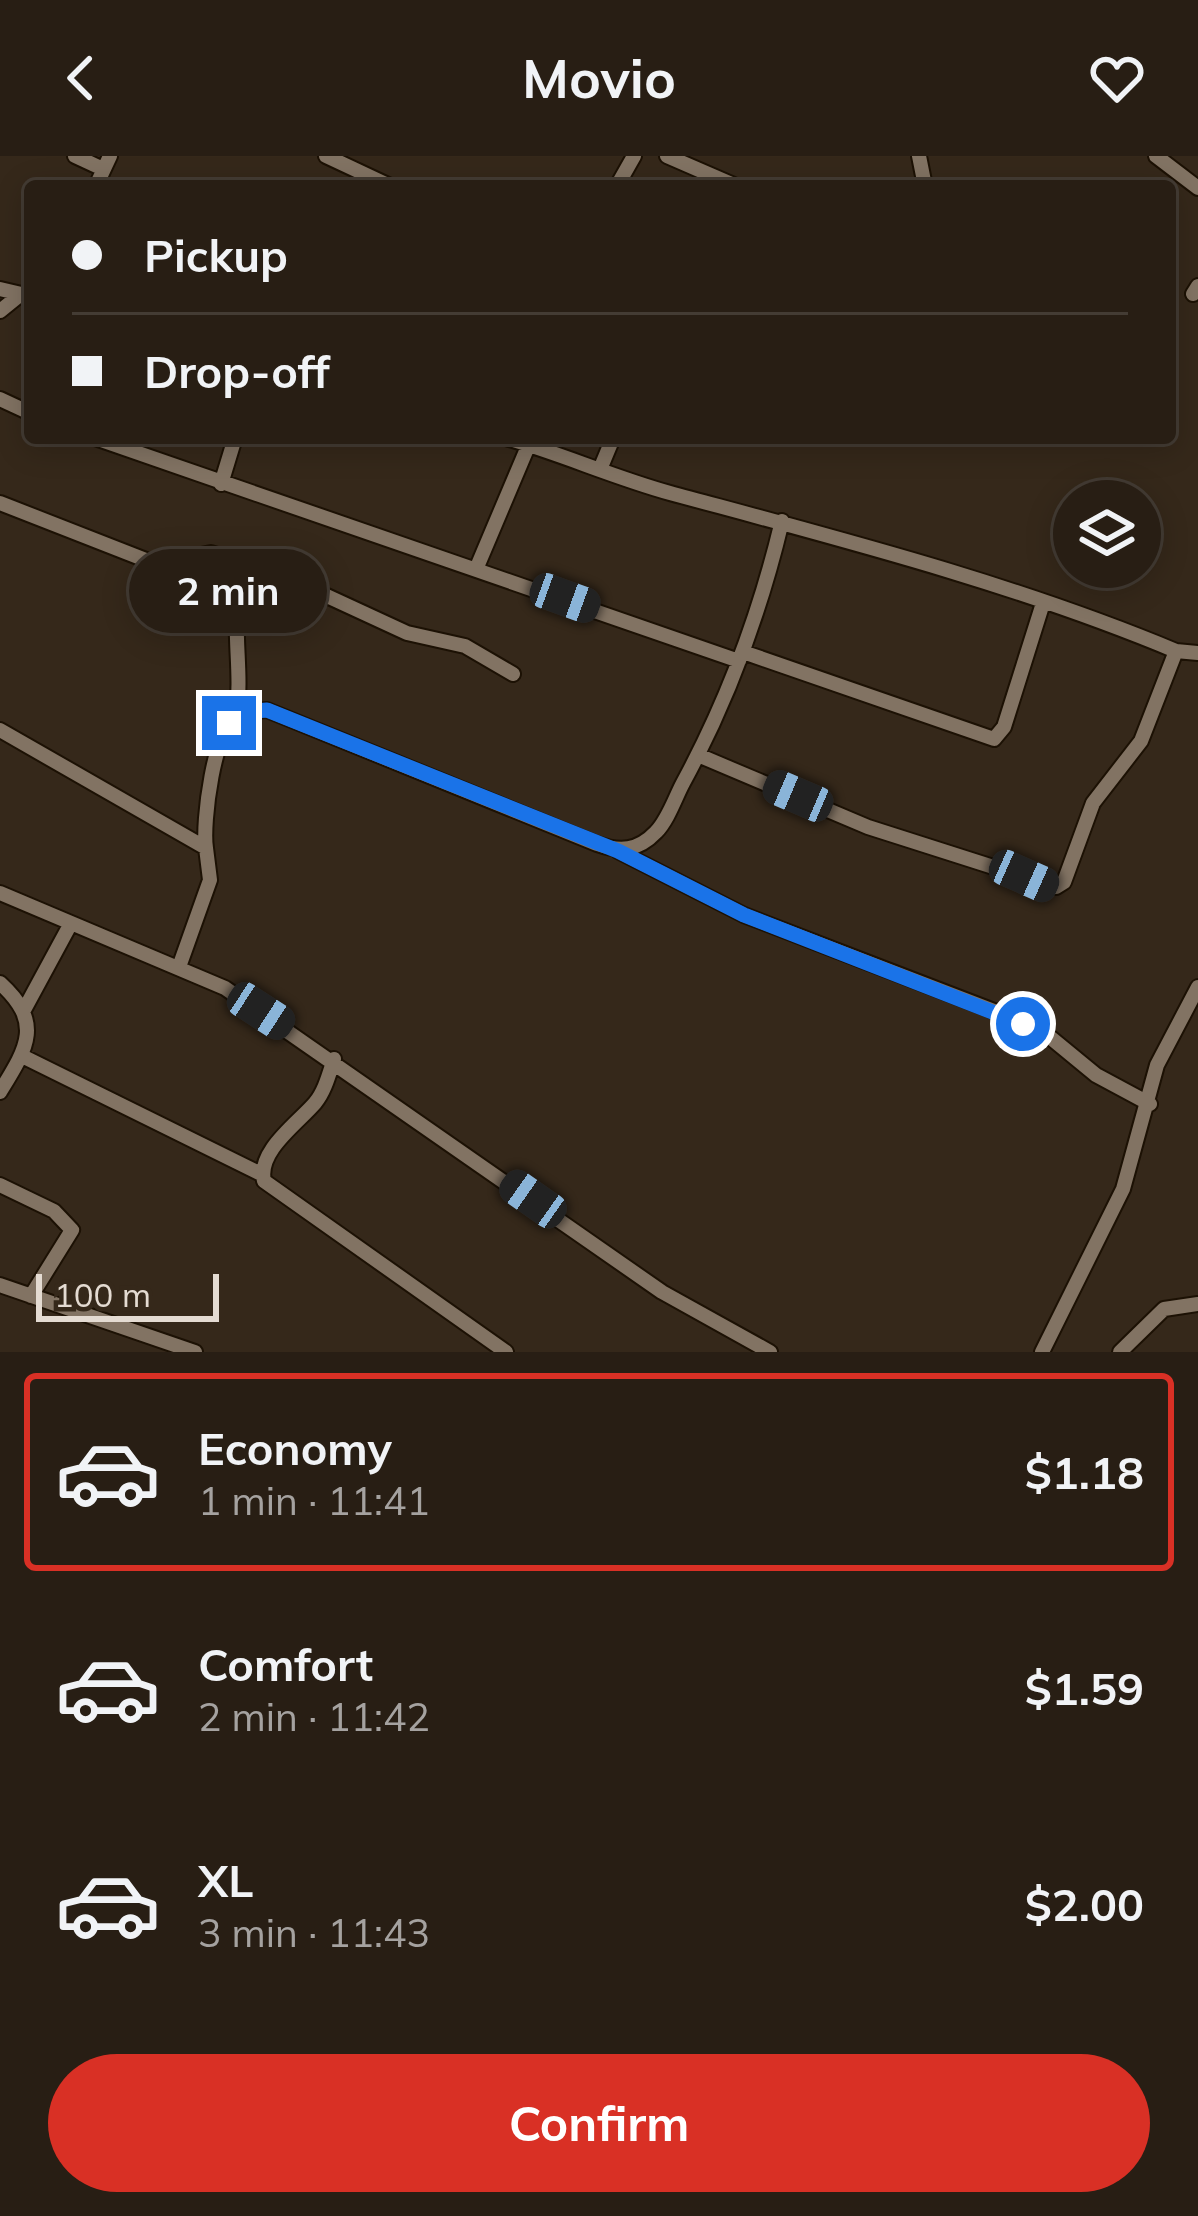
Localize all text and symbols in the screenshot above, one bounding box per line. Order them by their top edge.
text: Movio [522,44,676,112]
icon: back [48,45,114,111]
icon: heart [1084,45,1150,111]
text: Pickup [144,227,288,283]
text: Drop-off [144,343,330,399]
map controls [1053,480,1161,588]
button: layers [1053,480,1161,588]
callout: 2 min [130,549,328,633]
text: 2 min [177,566,279,615]
car [525,569,605,627]
route end [202,696,256,750]
car [758,765,838,827]
car [984,845,1064,907]
car [221,976,301,1046]
route start [996,997,1050,1051]
car [493,1164,573,1234]
scale bar [36,1268,219,1321]
text: 100 m [54,1274,151,1315]
icon: car [54,1418,162,1526]
text: Economy [198,1420,392,1476]
text: $1.18 [1025,1444,1144,1500]
text: 1 min · 11:41 [198,1476,430,1525]
icon: car [54,1634,162,1742]
text: Comfort [198,1636,373,1692]
text: $1.59 [1025,1660,1144,1716]
text: 2 min · 11:42 [198,1692,430,1741]
icon: car [54,1850,162,1958]
text: XL [198,1852,253,1908]
text: $2.00 [1025,1876,1144,1932]
text: 3 min · 11:43 [198,1908,430,1957]
button: Confirm [48,2054,1150,2192]

